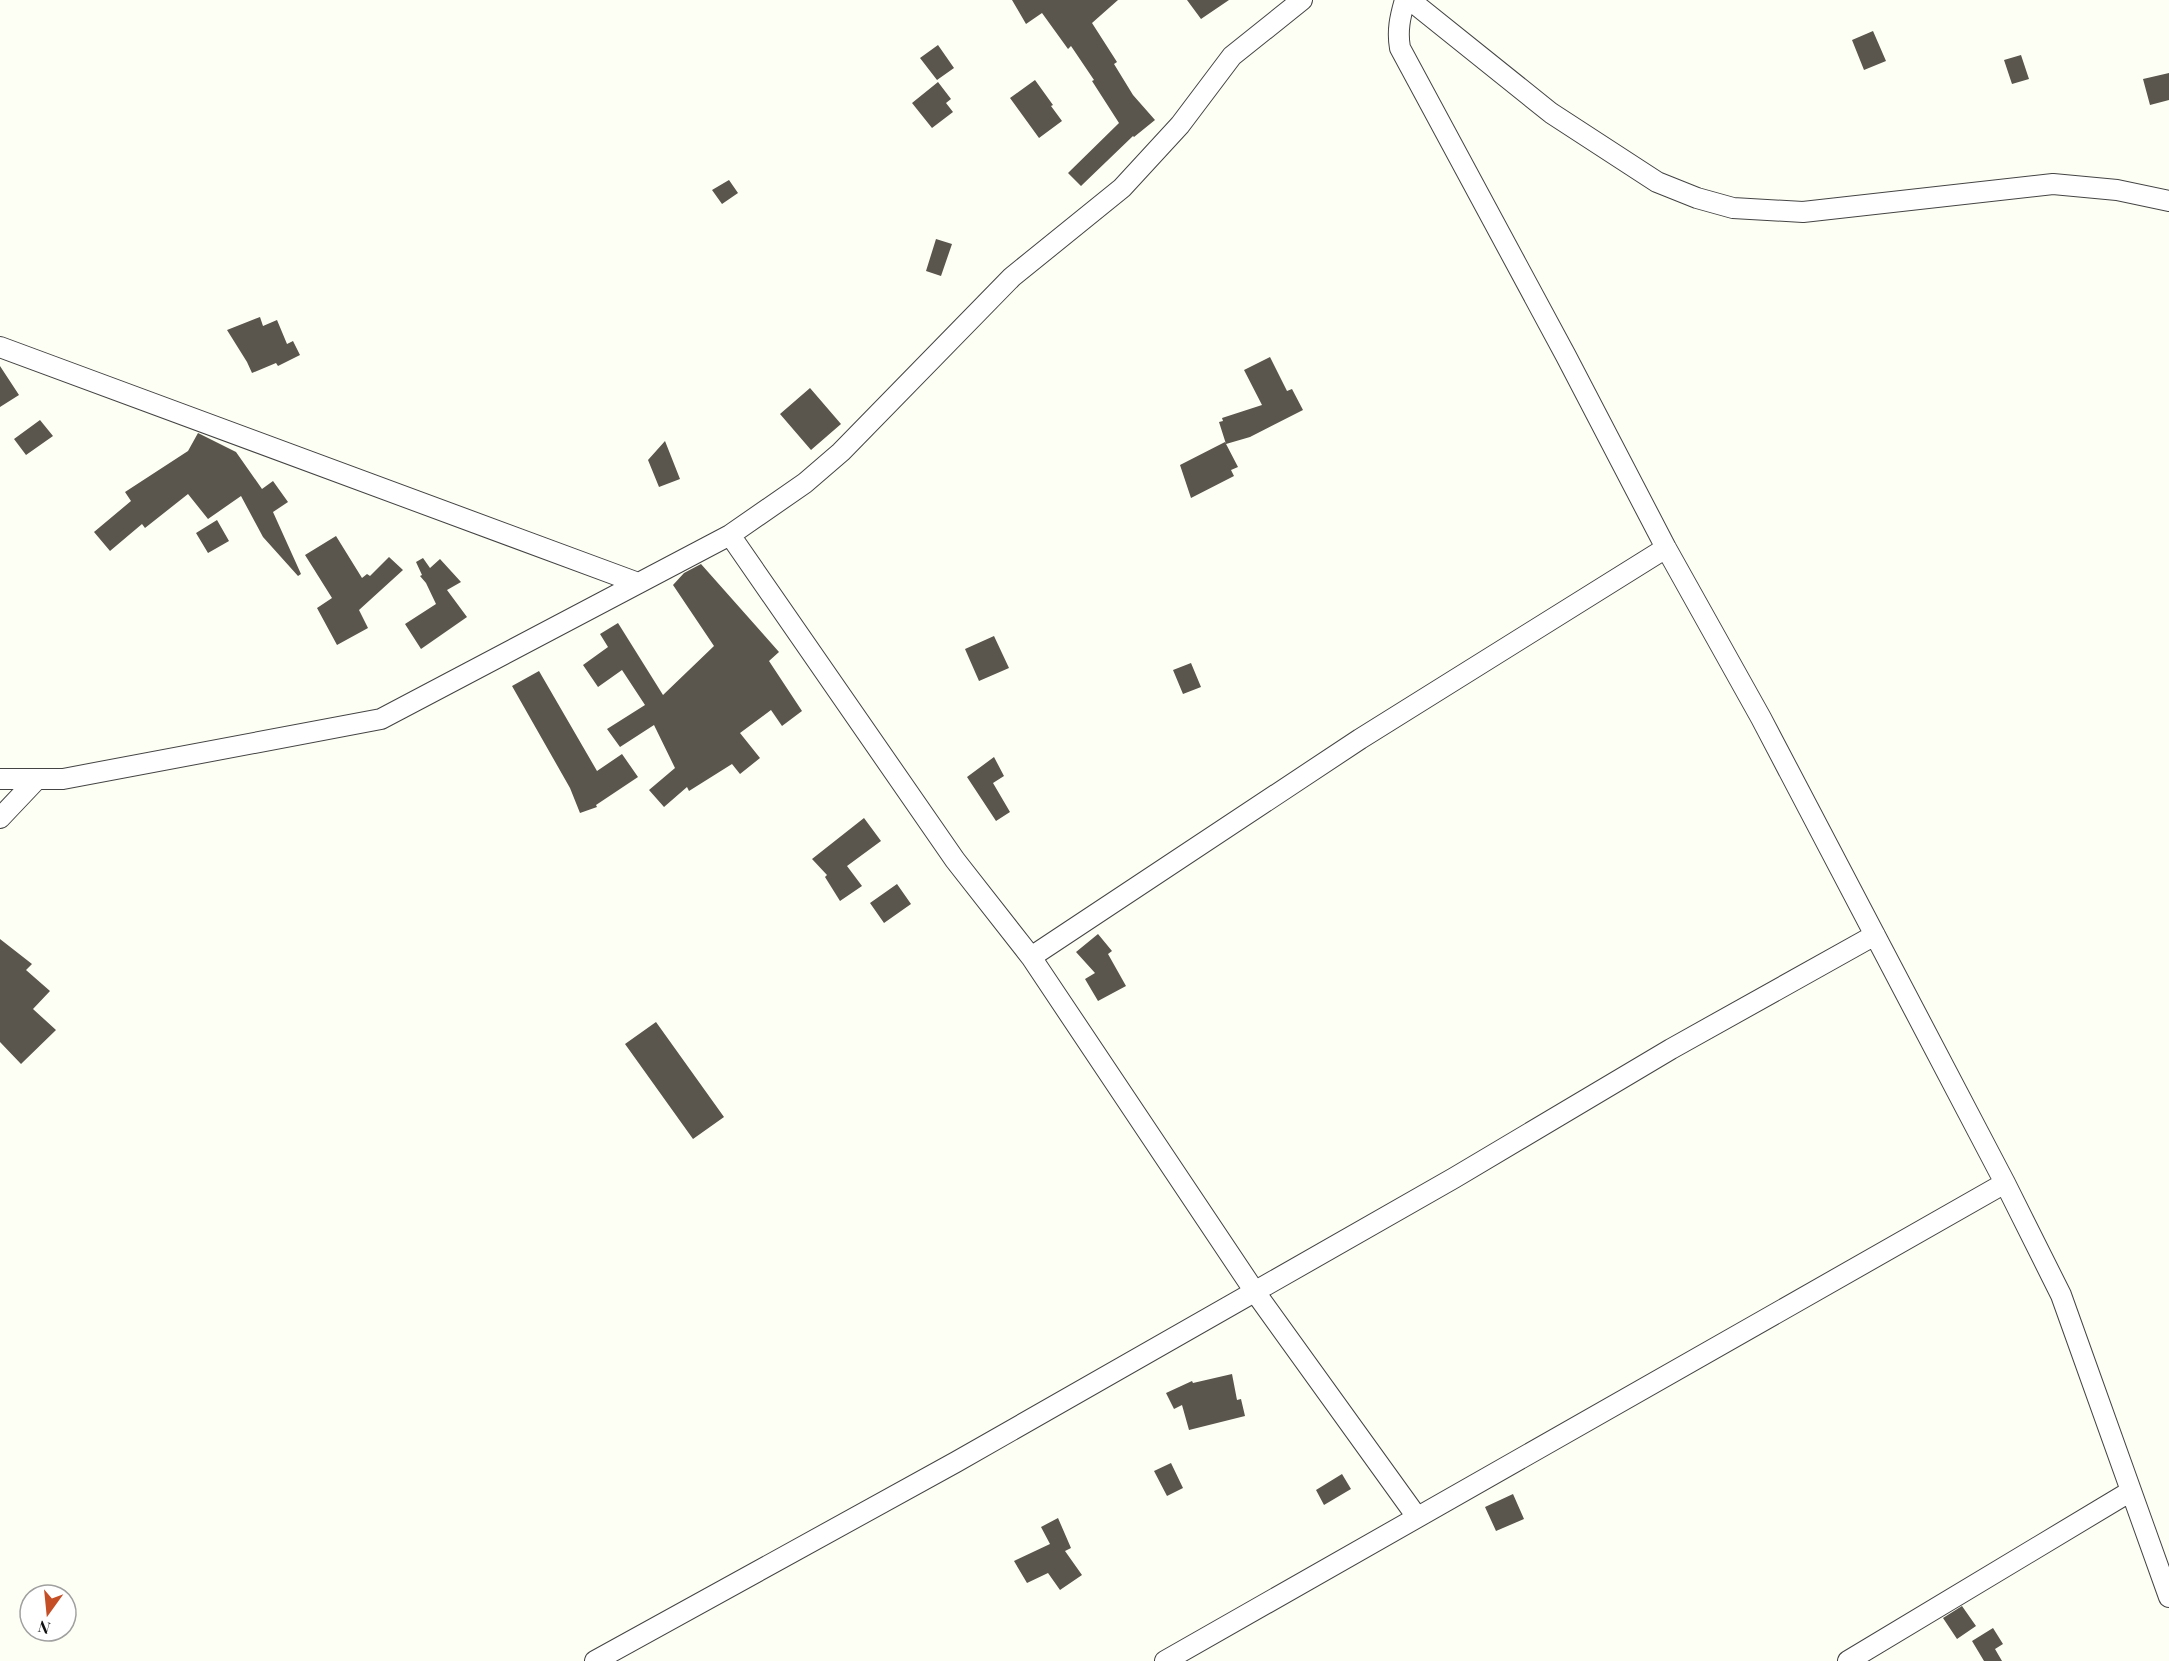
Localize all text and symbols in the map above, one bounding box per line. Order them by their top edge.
north arrow [18,1583,78,1643]
text: N [35,1616,52,1640]

